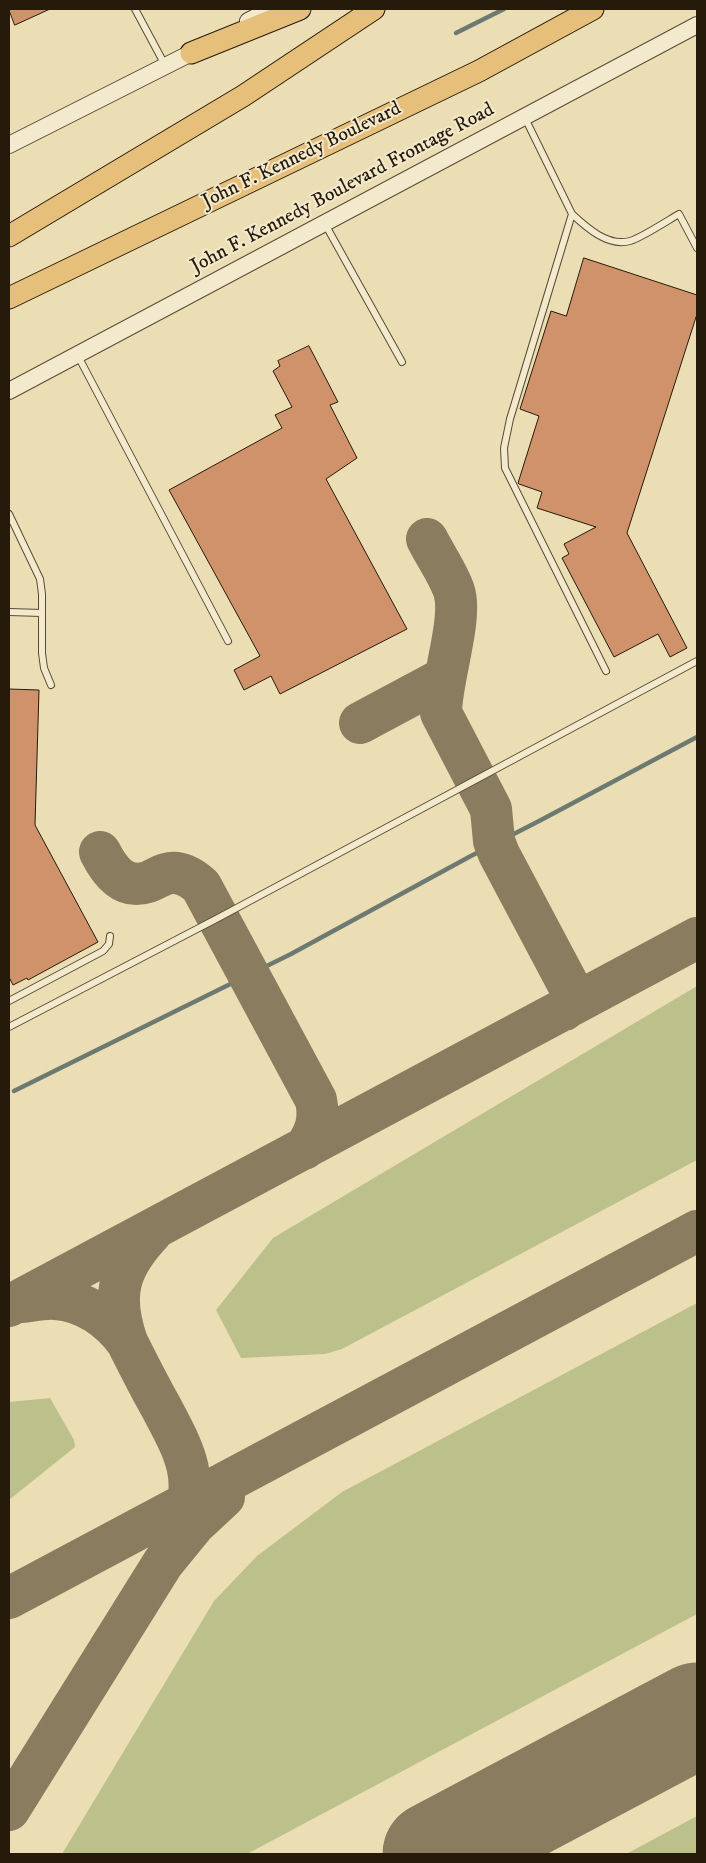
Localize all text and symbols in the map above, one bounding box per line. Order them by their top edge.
street label: John F. Kennedy Boulevard [199,97,405,215]
street label: John F. Kennedy Boulevard Frontage Road [187,99,499,279]

